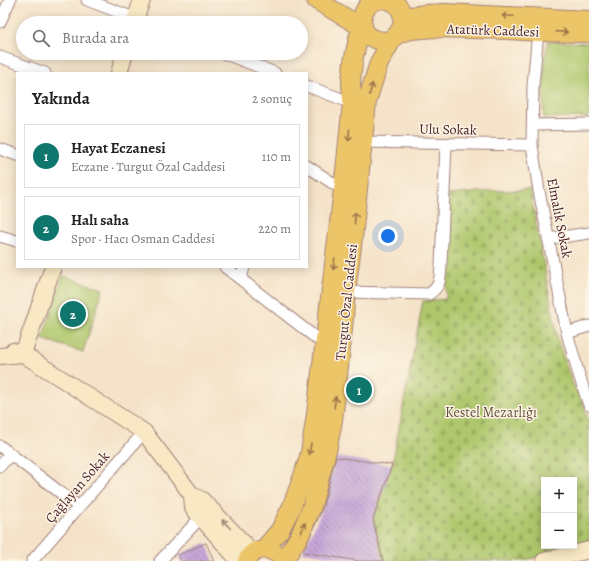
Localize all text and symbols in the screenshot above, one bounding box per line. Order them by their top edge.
one-way arrow [502,12,515,19]
search box [16,16,308,60]
street label: Atatürk Caddesi [445,19,540,42]
icon: search [30,27,52,49]
text: Burada ara [62,28,129,48]
one-way arrow [555,28,568,36]
one-way arrow [367,82,375,95]
text: Yakında [32,87,90,110]
text: 2 sonuç [252,90,292,107]
street label: Ulu Sokak [419,119,477,140]
one-way arrow [345,128,352,141]
text: Hayat Eczanesi [71,138,166,158]
text: 1 [44,148,48,165]
text: 110 m [262,148,291,165]
text: Eczane · Turgut Özal Caddesi [71,158,225,175]
street label: Elmalık Sokak [542,176,577,260]
text: Halı saha [71,210,129,230]
one-way arrow [351,212,358,225]
text: 2 [43,220,49,237]
text: 220 m [258,220,291,237]
your location [378,226,398,246]
text: Spor · Hacı Osman Caddesi [71,230,215,247]
street label: Turgut Özal Caddesi [331,243,362,361]
one-way arrow [330,257,338,270]
pin: 2 [60,299,86,329]
pin: 1 [346,375,372,405]
one-way arrow [331,396,339,409]
park label: Kestel Mezarlığı [445,403,537,422]
one-way arrow [306,442,314,455]
street label: Çağlayan Sokak [41,447,114,527]
map controls [541,477,577,549]
button: + [541,477,577,513]
button: − [541,513,577,549]
one-way arrow [221,519,231,529]
one-way arrow [300,523,307,535]

